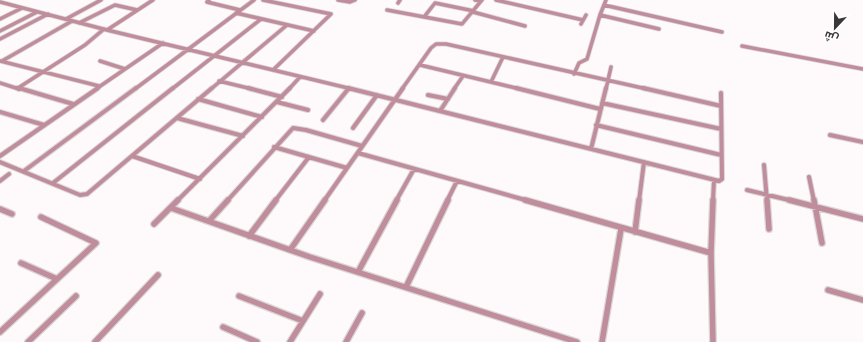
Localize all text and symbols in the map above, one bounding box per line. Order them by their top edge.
north arrow [815,8,855,48]
text: ش [822,28,840,47]

